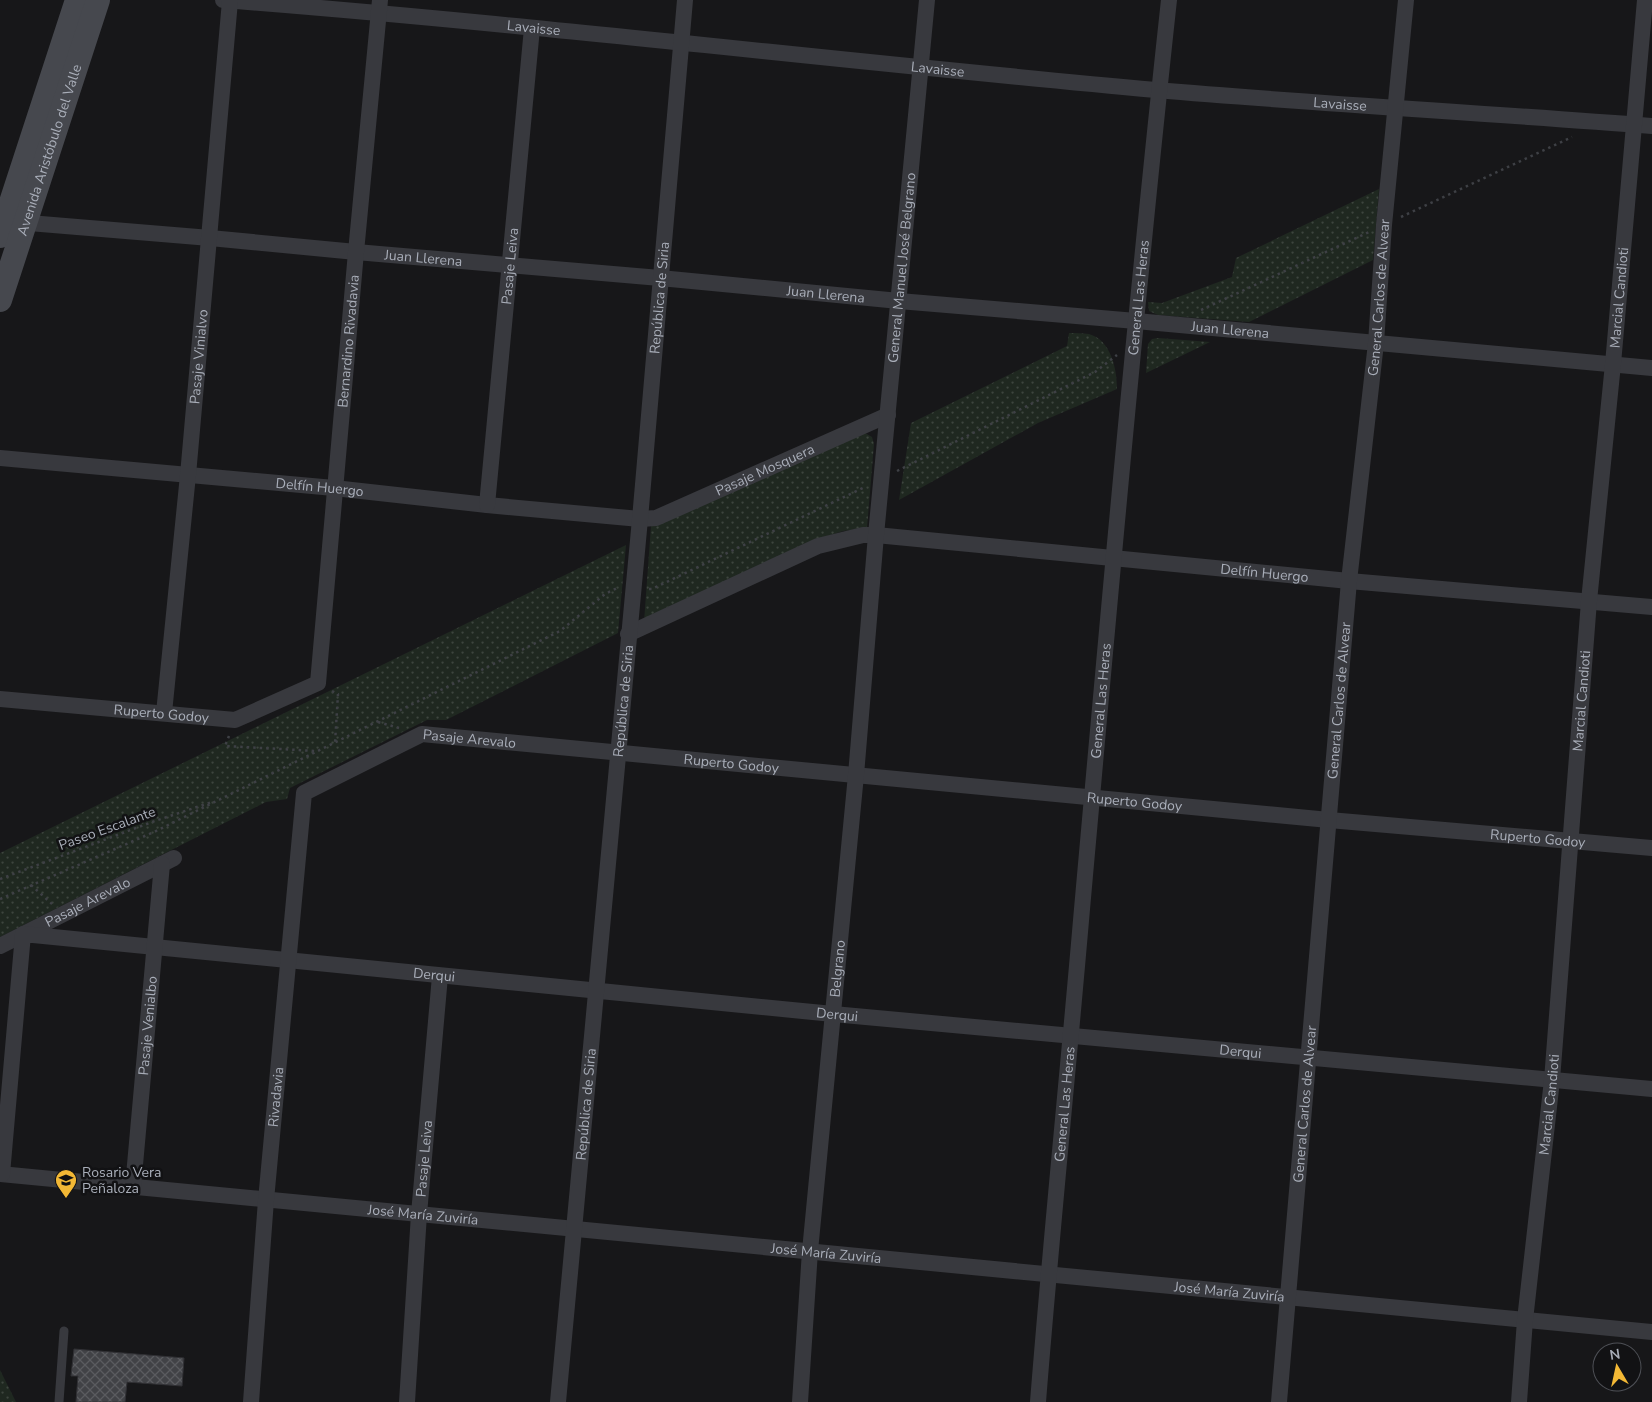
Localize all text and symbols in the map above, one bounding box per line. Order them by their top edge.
street label: Lavaisse [506,16,561,40]
street label: Lavaisse [910,57,965,82]
street label: Avenida Aristóbulo del Valle [13,62,86,238]
street label: Lavaisse [1313,93,1367,116]
street label: General Manuel José Belgrano [883,171,921,364]
street label: General Carlos de Alvear [1363,218,1395,377]
street label: Pasaje Leiva [497,227,523,305]
street label: General Las Heras [1124,239,1154,356]
street label: República de Siria [645,241,674,355]
street label: Juan Llerena [383,245,463,271]
street label: Marcial Candioti [1605,246,1633,349]
street label: Bernardino Rivadavia [333,274,364,409]
street label: Juan Llerena [785,281,866,308]
street label: Pasaje Vinialvo [185,308,213,405]
street label: Juan Llerena [1189,317,1270,343]
street label: Pasaje Mosquera [712,440,818,501]
street label: Delfín Huergo [275,474,365,501]
street label: Delfín Huergo [1220,560,1309,587]
street label: General Carlos de Alvear [1323,621,1355,780]
street label: General Las Heras [1086,642,1116,759]
street label: República de Siria [609,644,638,758]
street label: Marcial Candioti [1568,650,1595,752]
street label: Ruperto Godoy [113,700,211,728]
street label: Pasaje Arevalo [422,725,517,753]
street label: Ruperto Godoy [683,750,781,778]
street label: Ruperto Godoy [1086,788,1184,816]
street label: Paseo Escalante [56,802,158,855]
street label: Ruperto Godoy [1489,825,1587,852]
street label: Pasaje Arevalo [42,873,134,932]
street label: Belgrano [826,939,850,998]
street label: Derqui [412,964,456,987]
street label: Pasaje Venialbo [134,975,162,1076]
street label: Derqui [815,1003,859,1026]
street label: General Carlos de Alvear [1289,1025,1321,1183]
street label: Derqui [1219,1040,1262,1063]
street label: General Las Heras [1050,1045,1080,1163]
street label: República de Siria [571,1047,601,1161]
street label: Marcial Candioti [1535,1054,1564,1156]
street label: Rivadavia [264,1066,288,1128]
street label: Pasaje Leiva [412,1119,437,1198]
place label: Rosario Vera Peñaloza [82,1163,161,1198]
school or university icon: Rosario Vera Peñaloza [54,1168,78,1199]
street label: José María Zuviría [366,1200,479,1230]
street label: José María Zuviría [769,1239,882,1268]
street label: José María Zuviría [1172,1277,1285,1307]
north arrow [1592,1342,1642,1392]
text: N [1608,1344,1622,1365]

